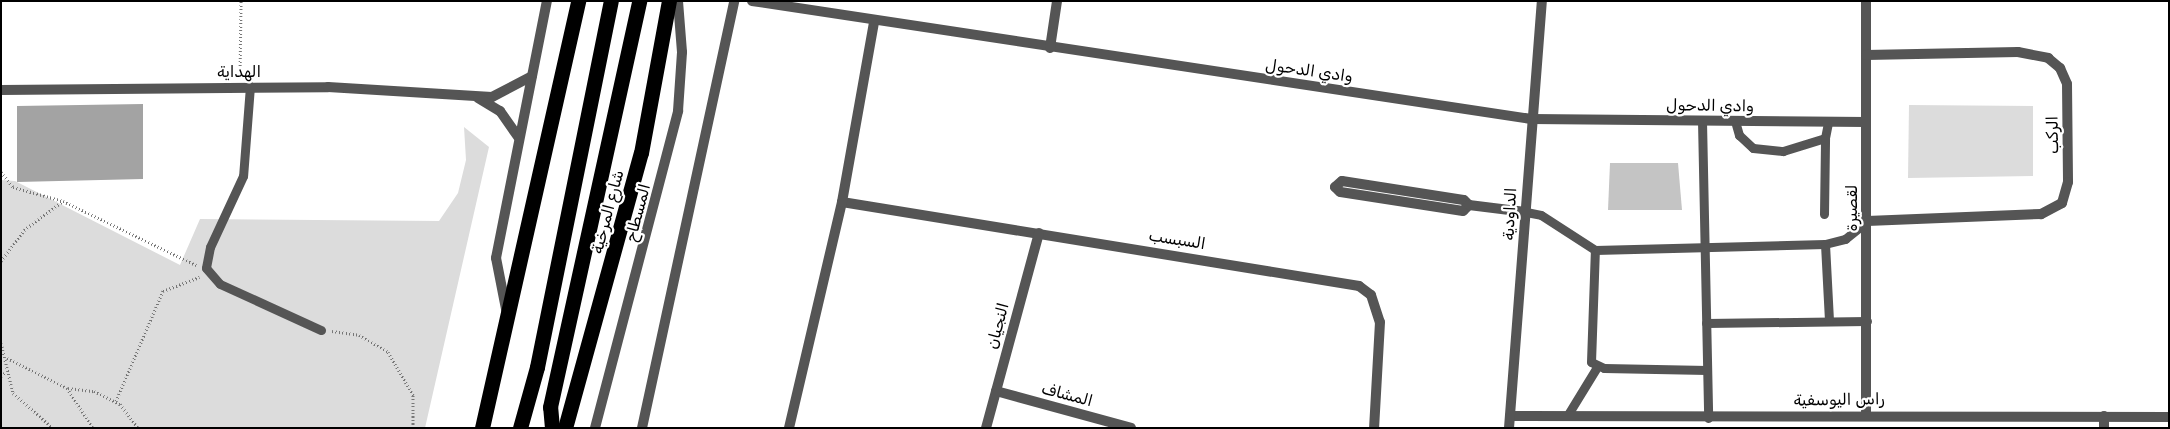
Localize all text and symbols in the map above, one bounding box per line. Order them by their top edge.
street label: وادي الدحول [1264,55,1354,87]
street label: الهداية [217,62,261,82]
street label: وادي الدحول [1666,96,1754,116]
street label: الركب [2043,116,2063,154]
street label: شارع المرخية [588,168,628,256]
street label: المسطاح [621,182,655,244]
street label: لقصيرة [1842,185,1862,231]
street label: الداودية [1499,187,1521,241]
street label: السبسب [1147,226,1207,254]
street label: النجيان [983,301,1013,351]
street label: المشاف [1039,379,1095,411]
street label: راس اليوسفية [1793,390,1885,410]

